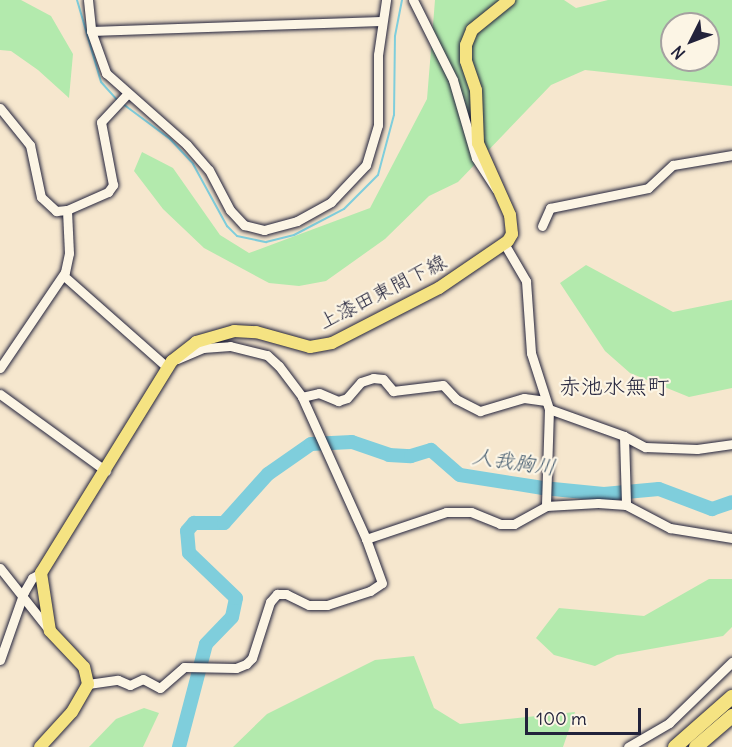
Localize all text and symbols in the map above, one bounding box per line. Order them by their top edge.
north arrow [660,12,720,72]
text: N [667,42,689,64]
street label: 上漆田東間下線 [314,249,450,333]
district label: 赤池水無町 [559,374,669,400]
water label: 人我胸川 [471,444,557,480]
scale bar [528,696,644,734]
text: 100 m [536,707,587,730]

